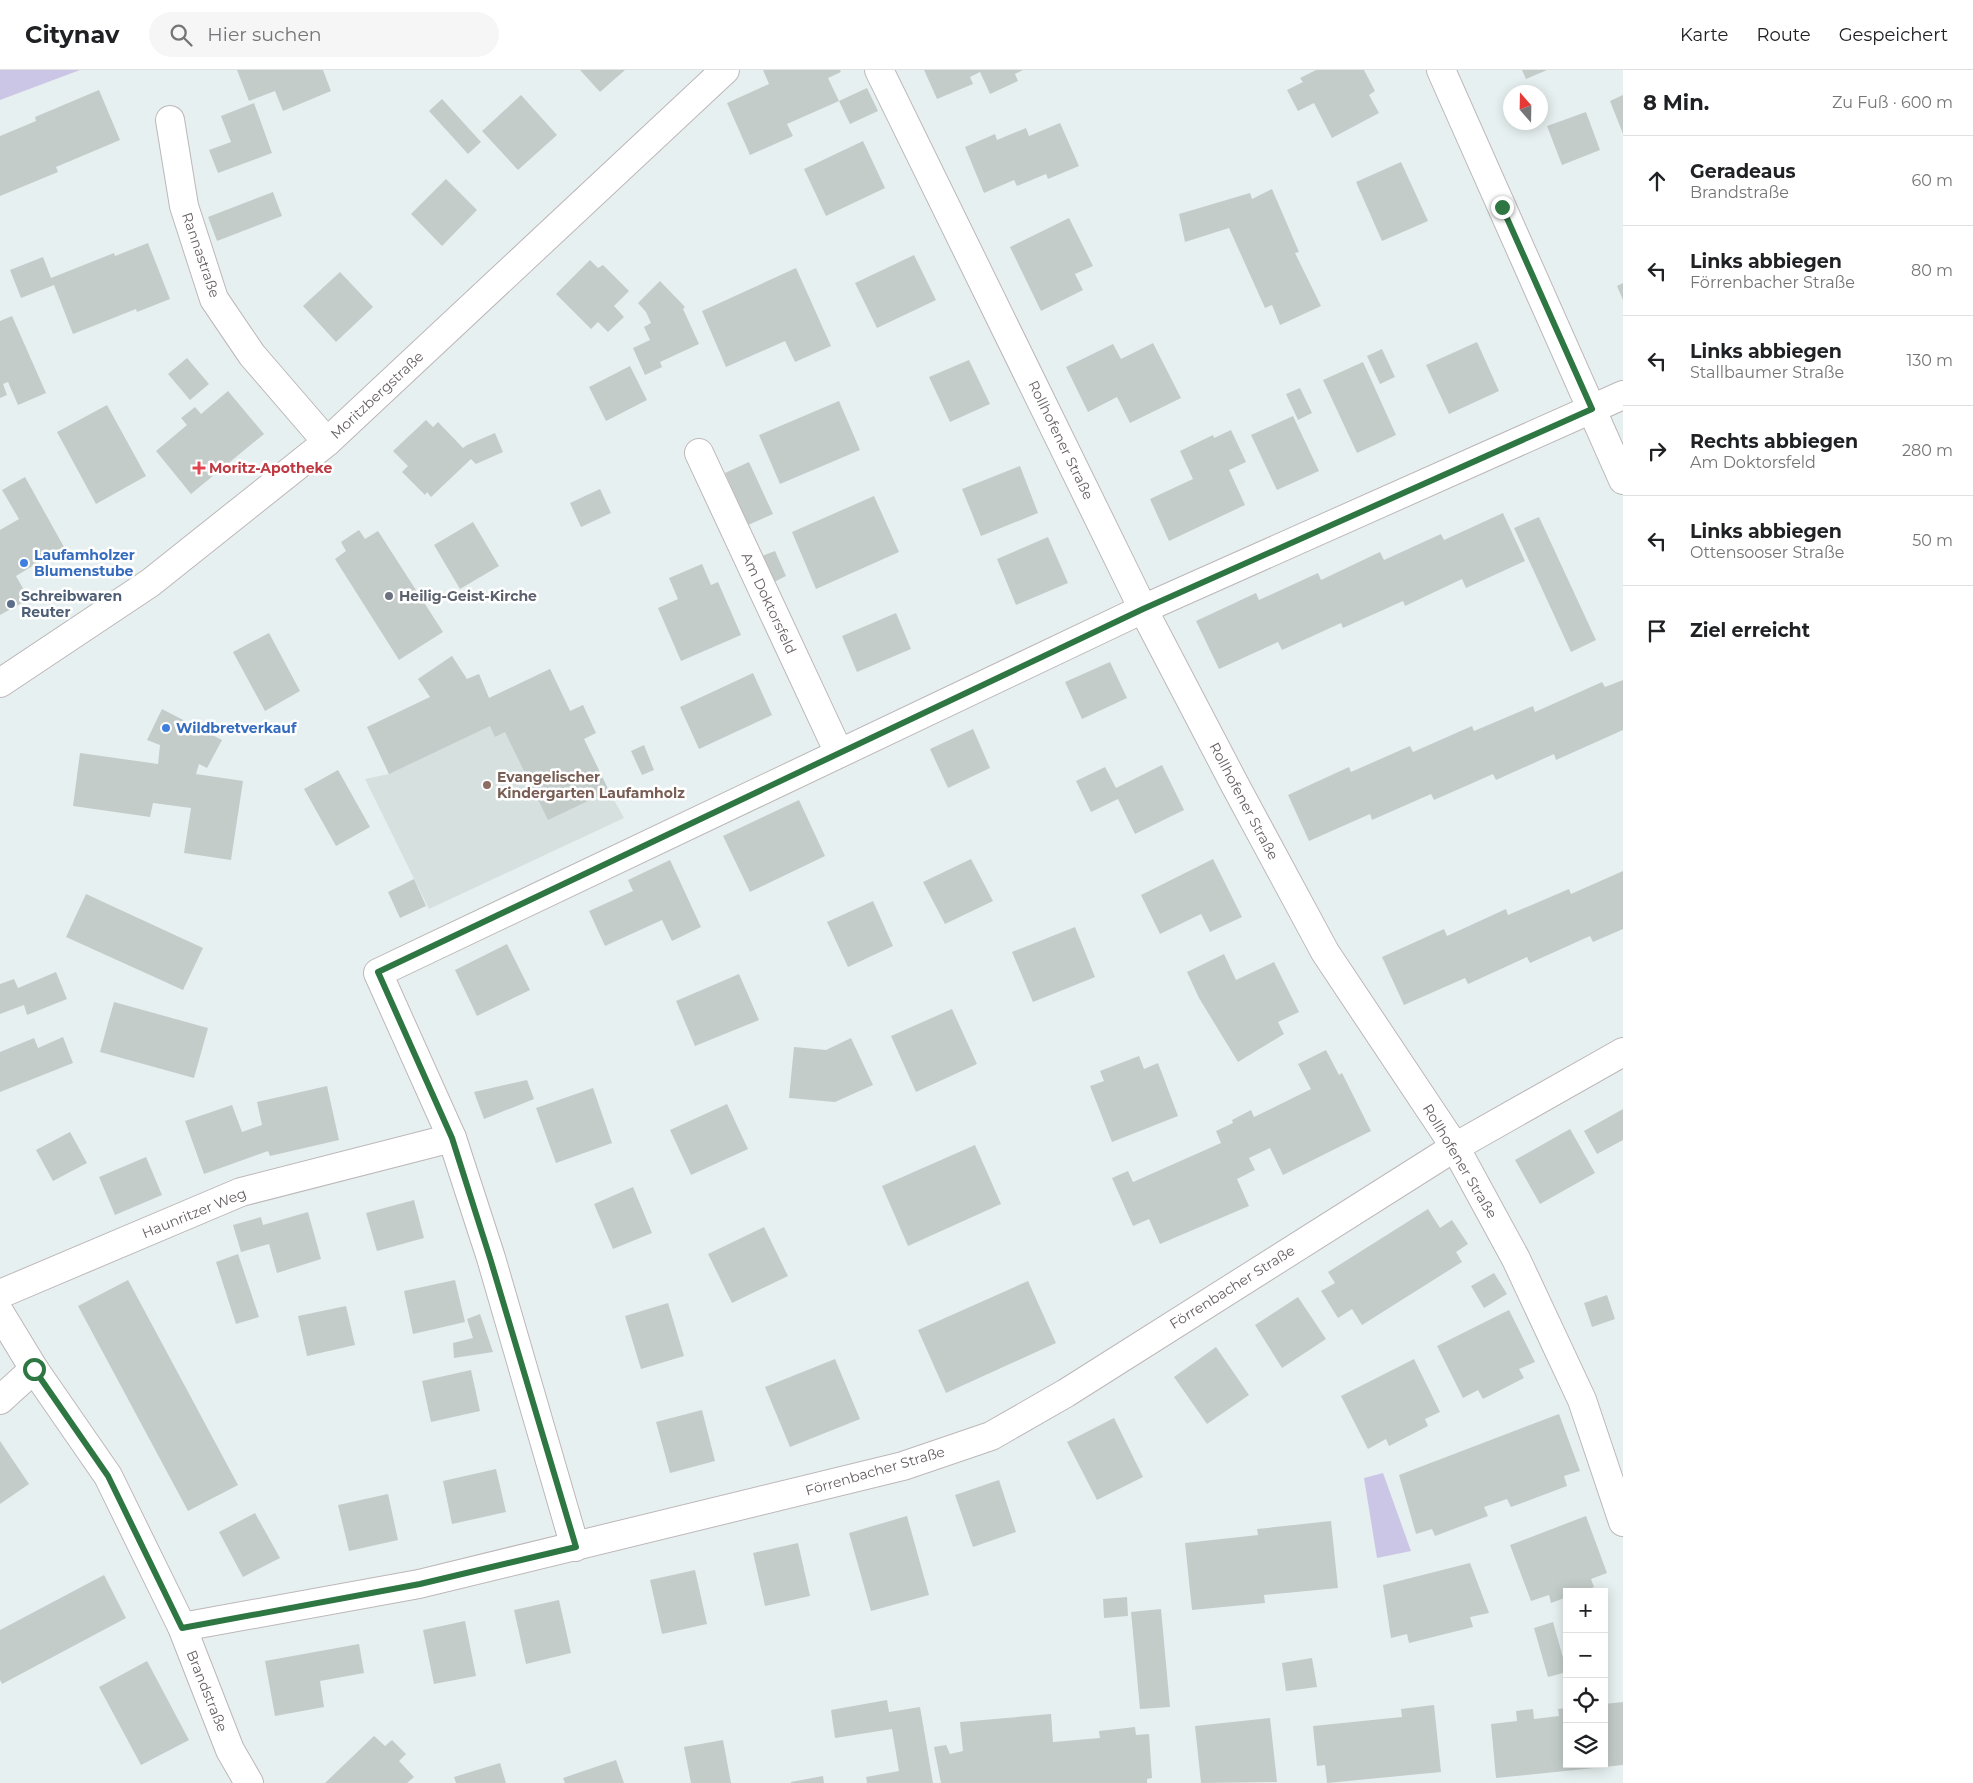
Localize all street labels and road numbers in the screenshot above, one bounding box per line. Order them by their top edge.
street label: Rannastraße [178,210,224,300]
street label: Moritzbergstraße [327,347,427,443]
street label: Rollhofener Straße [1024,377,1098,503]
street label: Am Doktorsfeld [738,549,800,657]
street label: Rollhofener Straße [1205,739,1283,863]
street label: Rollhofener Straße [1419,1100,1501,1222]
street label: Haunritzer Weg [139,1184,249,1242]
street label: Förrenbacher Straße [1166,1241,1298,1333]
street label: Förrenbacher Straße [803,1442,947,1500]
street label: Brandstraße [182,1648,232,1734]

